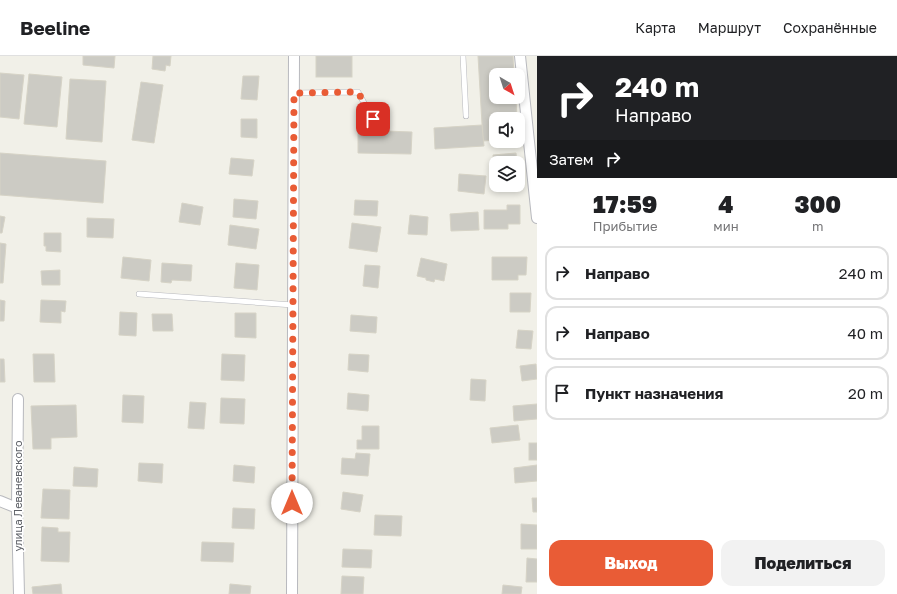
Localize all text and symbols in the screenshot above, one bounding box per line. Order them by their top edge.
text: Beeline [20,16,90,39]
text: Карта [635,19,676,36]
text: Маршрут [698,19,761,36]
text: Сохранённые [783,19,877,36]
north arrow [489,68,525,104]
map controls [489,68,525,192]
text: 240 m [615,70,699,103]
icon: right [549,72,601,124]
pin [356,102,390,136]
text: Направо [615,104,692,126]
icon: arrive [362,108,384,130]
button: sound [489,112,525,148]
icon: right [602,148,624,170]
text: Затем [549,150,594,168]
button: layers [489,156,525,192]
text: 17:59 [593,189,657,218]
text: 4 [718,189,734,218]
text: 300 [794,189,841,218]
text: Прибытие [593,218,658,234]
text: мин [713,218,739,234]
text: m [812,218,824,234]
icon: right [551,262,573,284]
text: Направо [585,264,650,282]
text: 240 m [839,264,883,282]
icon: right [551,322,573,344]
text: Направо [585,324,650,342]
text: 40 m [848,324,883,342]
icon: arrive [551,382,573,404]
text: Пункт назначения [585,384,723,402]
text: 20 m [848,384,883,402]
street label: улица Леваневского [11,440,24,552]
position arrow [271,482,313,524]
button: Выход [549,540,713,586]
button: Поделиться [721,540,885,586]

